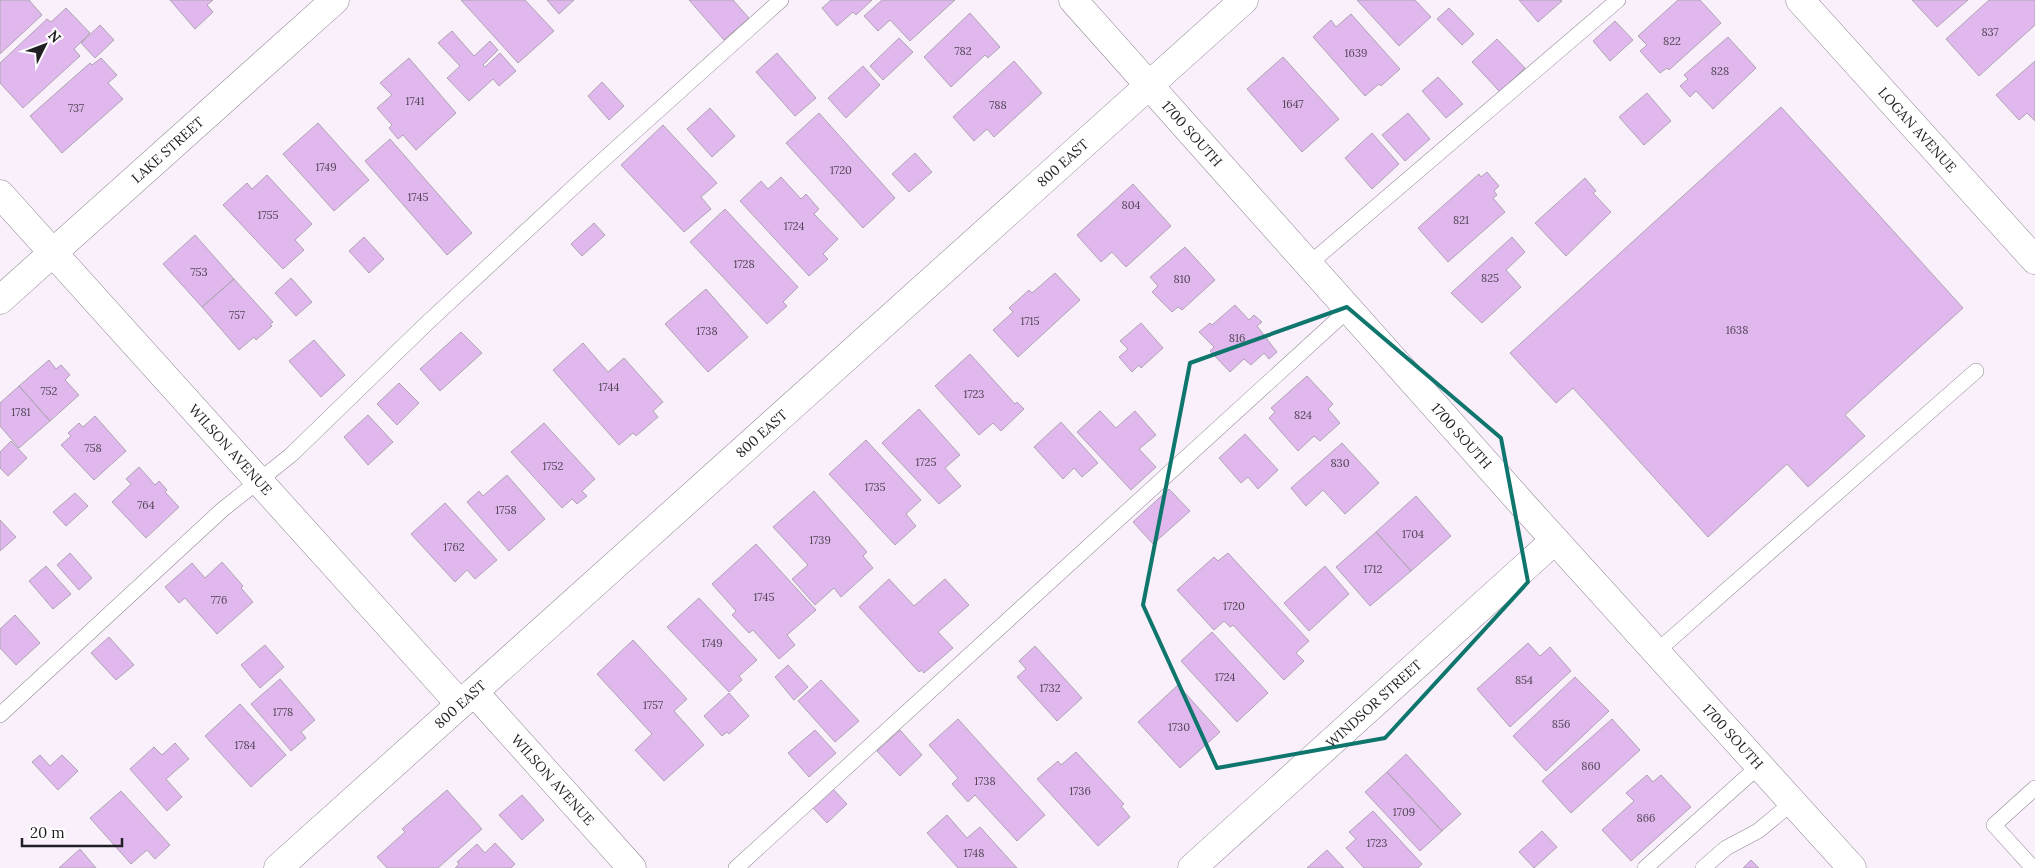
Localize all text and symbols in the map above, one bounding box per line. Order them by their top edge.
north arrow [20,20,70,70]
house number: 837 [1981,25,1999,39]
text: N [44,26,65,46]
house number: 822 [1663,34,1681,48]
house number: 782 [954,44,972,58]
house number: 1639 [1345,46,1367,60]
house number: 828 [1711,64,1729,78]
street label: LOGAN AVENUE [1874,83,1961,176]
house number: 1741 [406,94,424,108]
street label: 1700 SOUTH [1158,97,1226,170]
house number: 1647 [1282,97,1304,111]
house number: 788 [989,98,1007,112]
house number: 737 [68,101,84,115]
street label: LAKE STREET [128,113,208,187]
street label: 800 EAST [1033,135,1092,191]
house number: 1749 [315,160,337,174]
house number: 1720 [830,163,852,177]
house number: 1745 [408,190,428,204]
house number: 804 [1122,198,1141,212]
house number: 1755 [257,208,279,222]
house number: 821 [1453,213,1469,227]
house number: 1724 [784,219,804,233]
house number: 1728 [733,257,755,271]
house number: 753 [190,265,208,279]
house number: 825 [1481,271,1499,285]
house number: 810 [1173,272,1191,286]
house number: 757 [229,308,245,322]
house number: 1715 [1020,314,1040,328]
house number: 1638 [1726,323,1748,337]
house number: 1738 [696,324,718,338]
house number: 816 [1229,331,1245,345]
house number: 1744 [599,380,619,394]
house number: 752 [41,384,58,398]
house number: 1723 [964,387,984,401]
street label: 1700 SOUTH [1428,399,1496,473]
street label: WILSON AVENUE [185,400,276,499]
house number: 1781 [11,405,31,419]
street label: 800 EAST [732,406,791,461]
house number: 824 [1294,408,1312,422]
house number: 758 [84,441,102,455]
house number: 1725 [916,455,936,469]
house number: 830 [1330,456,1350,470]
house number: 1752 [543,459,564,473]
house number: 1735 [864,480,886,494]
house number: 764 [137,498,155,512]
house number: 1758 [495,503,517,517]
house number: 1704 [1402,527,1424,541]
house number: 1739 [809,533,831,547]
house number: 1762 [443,540,465,554]
house number: 1712 [1364,562,1383,576]
house number: 1745 [754,590,774,604]
house number: 776 [211,593,227,607]
house number: 1720 [1223,599,1245,613]
house number: 1749 [701,636,723,650]
street label: WINDSOR STREET [1322,656,1426,752]
house number: 1724 [1215,670,1235,684]
house number: 854 [1515,673,1533,687]
street label: 800 EAST [431,676,490,732]
house number: 1732 [1039,681,1061,695]
house number: 1757 [643,698,663,712]
street label: 1700 SOUTH [1699,700,1767,773]
house number: 1778 [273,705,293,719]
house number: 856 [1552,717,1570,731]
house number: 1730 [1168,720,1190,734]
street label: WILSON AVENUE [507,731,598,829]
house number: 1784 [234,738,256,752]
house number: 860 [1581,759,1601,773]
house number: 1738 [974,774,996,788]
house number: 1736 [1069,784,1091,798]
house number: 1709 [1393,805,1415,819]
house number: 866 [1637,811,1655,825]
scale bar [22,816,122,848]
text: 20 m [30,823,65,842]
house number: 1723 [1367,836,1387,850]
house number: 1748 [963,846,985,860]

